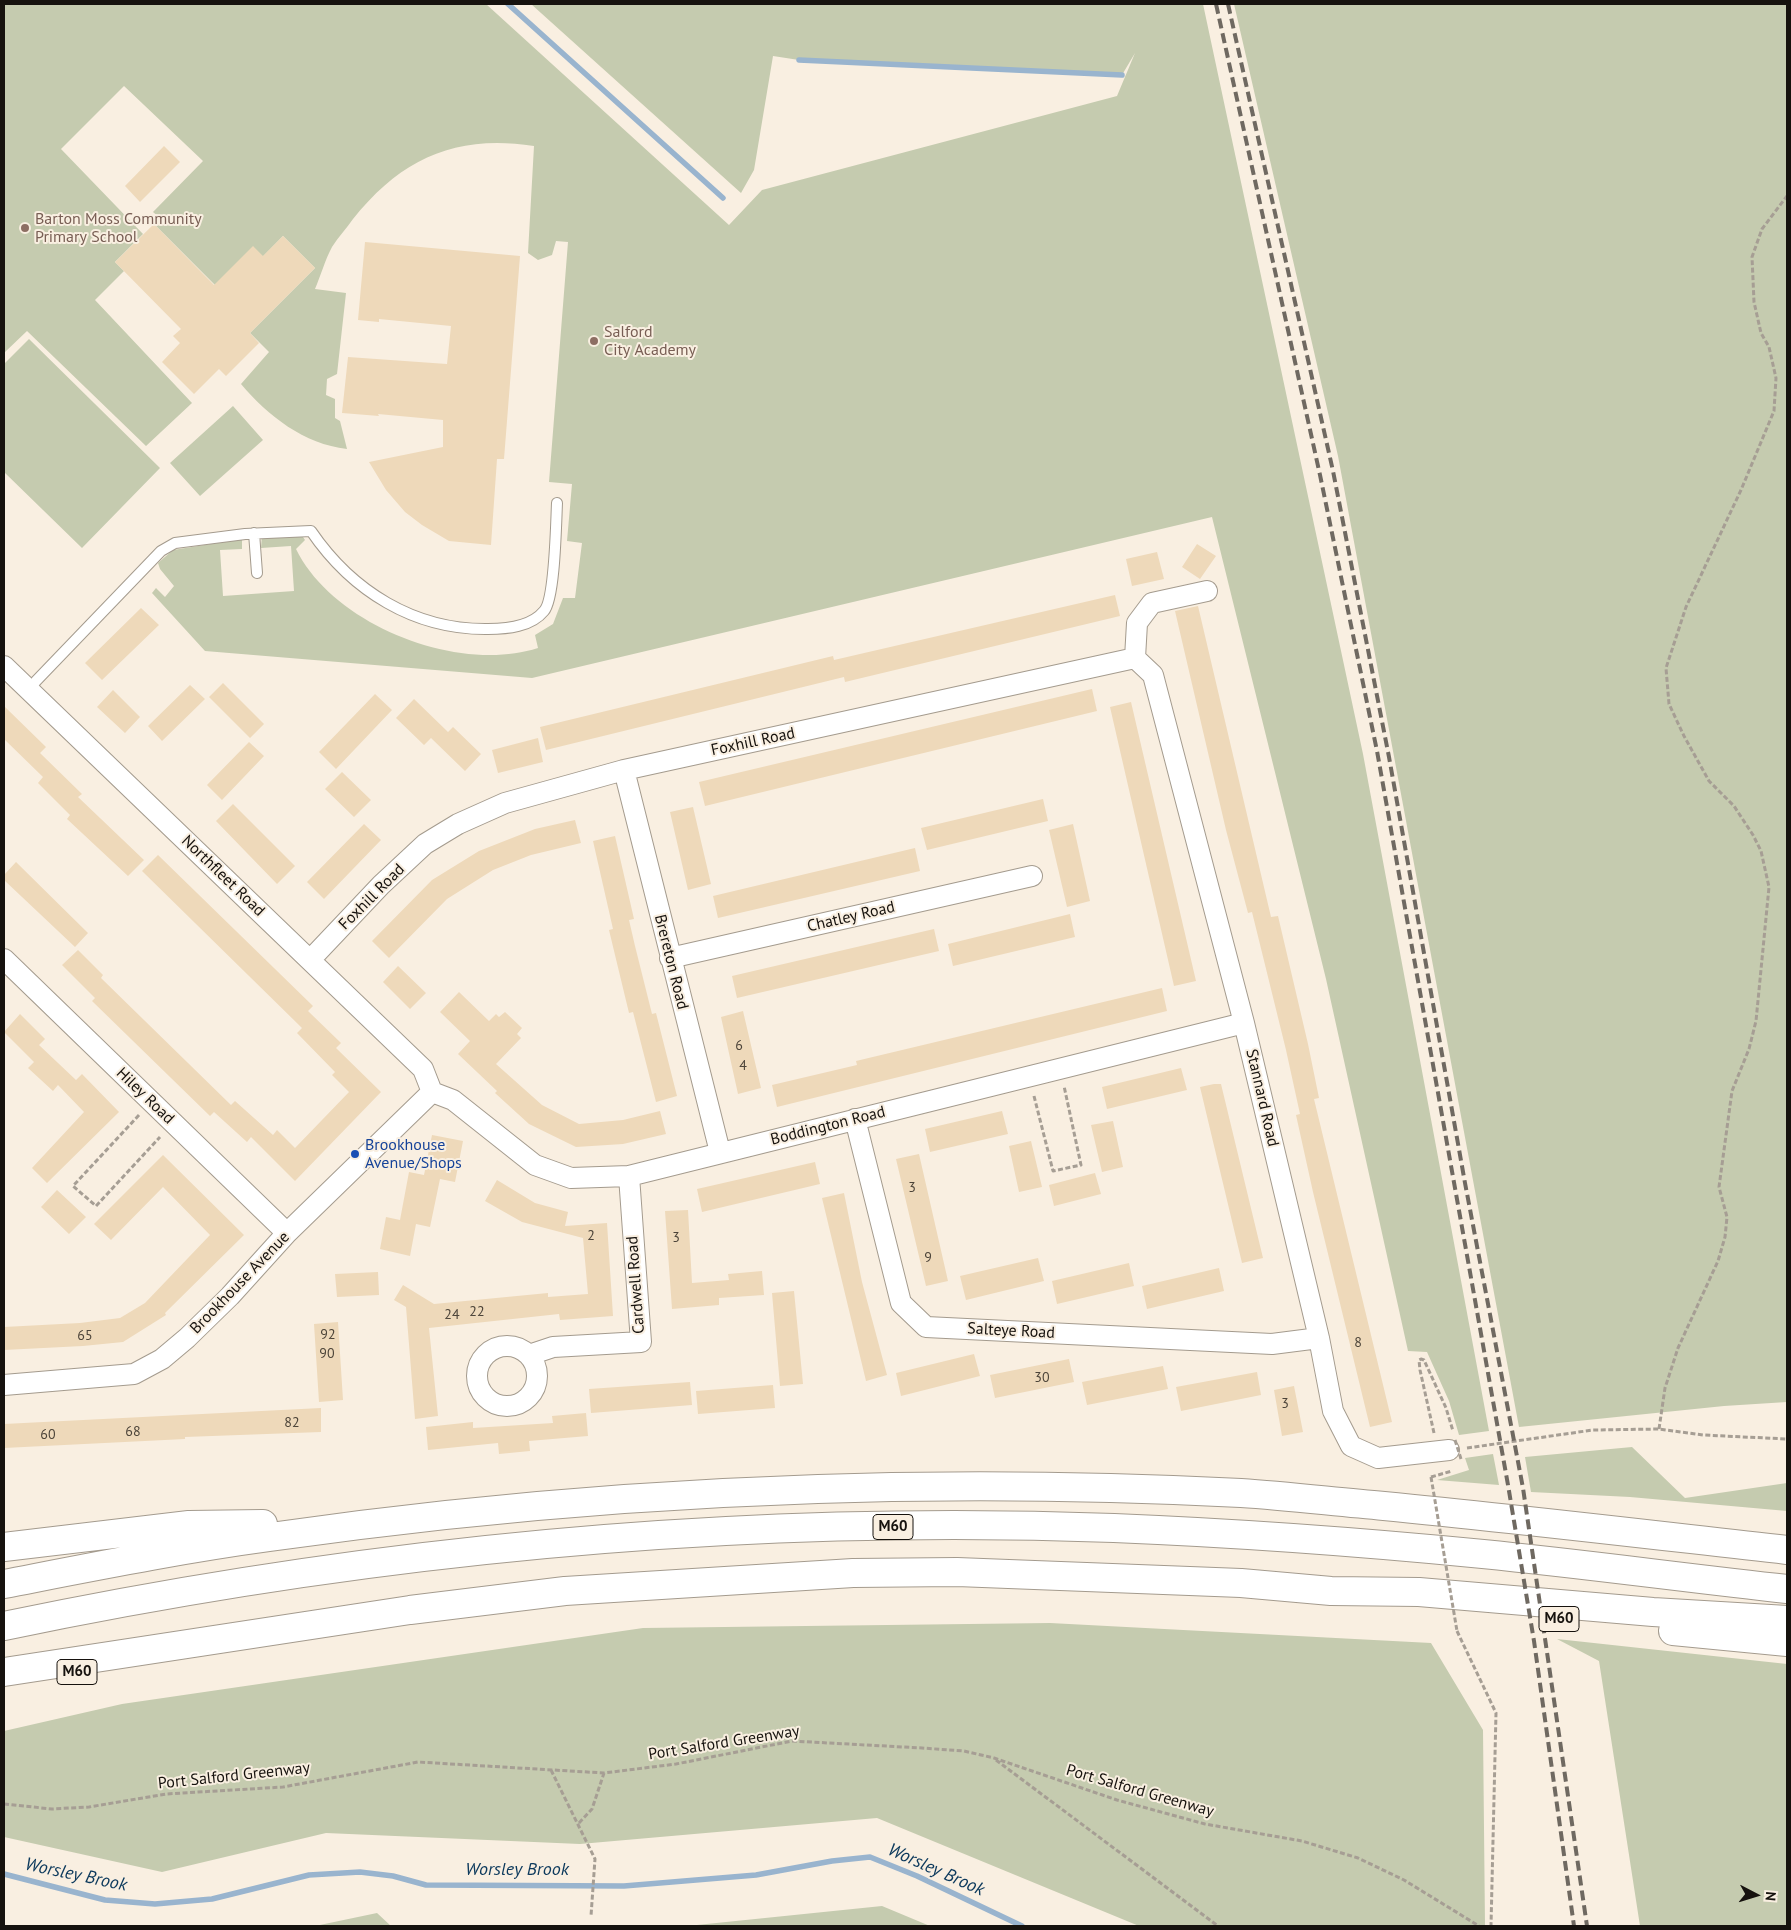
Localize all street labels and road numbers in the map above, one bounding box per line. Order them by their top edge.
street label: Foxhill Road [709,724,797,760]
street label: Northfleet Road [177,831,269,921]
street label: Foxhill Road [335,860,409,934]
street label: Chatley Road [805,898,897,936]
street label: Brereton Road [650,913,692,1011]
street label: Stannard Road [1241,1047,1283,1149]
street label: Hiley Road [112,1064,178,1128]
street label: Boddington Road [769,1102,887,1150]
street label: Brookhouse Avenue [186,1228,294,1338]
street label: Cardwell Road [623,1235,649,1335]
street label: Salteye Road [967,1319,1055,1343]
road number: M60 [873,1514,913,1540]
road number: M60 [1539,1606,1579,1632]
road number: M60 [57,1660,97,1684]
street label: Port Salford Greenway [647,1722,801,1764]
street label: Port Salford Greenway [157,1758,311,1794]
street label: Port Salford Greenway [1064,1761,1216,1821]

